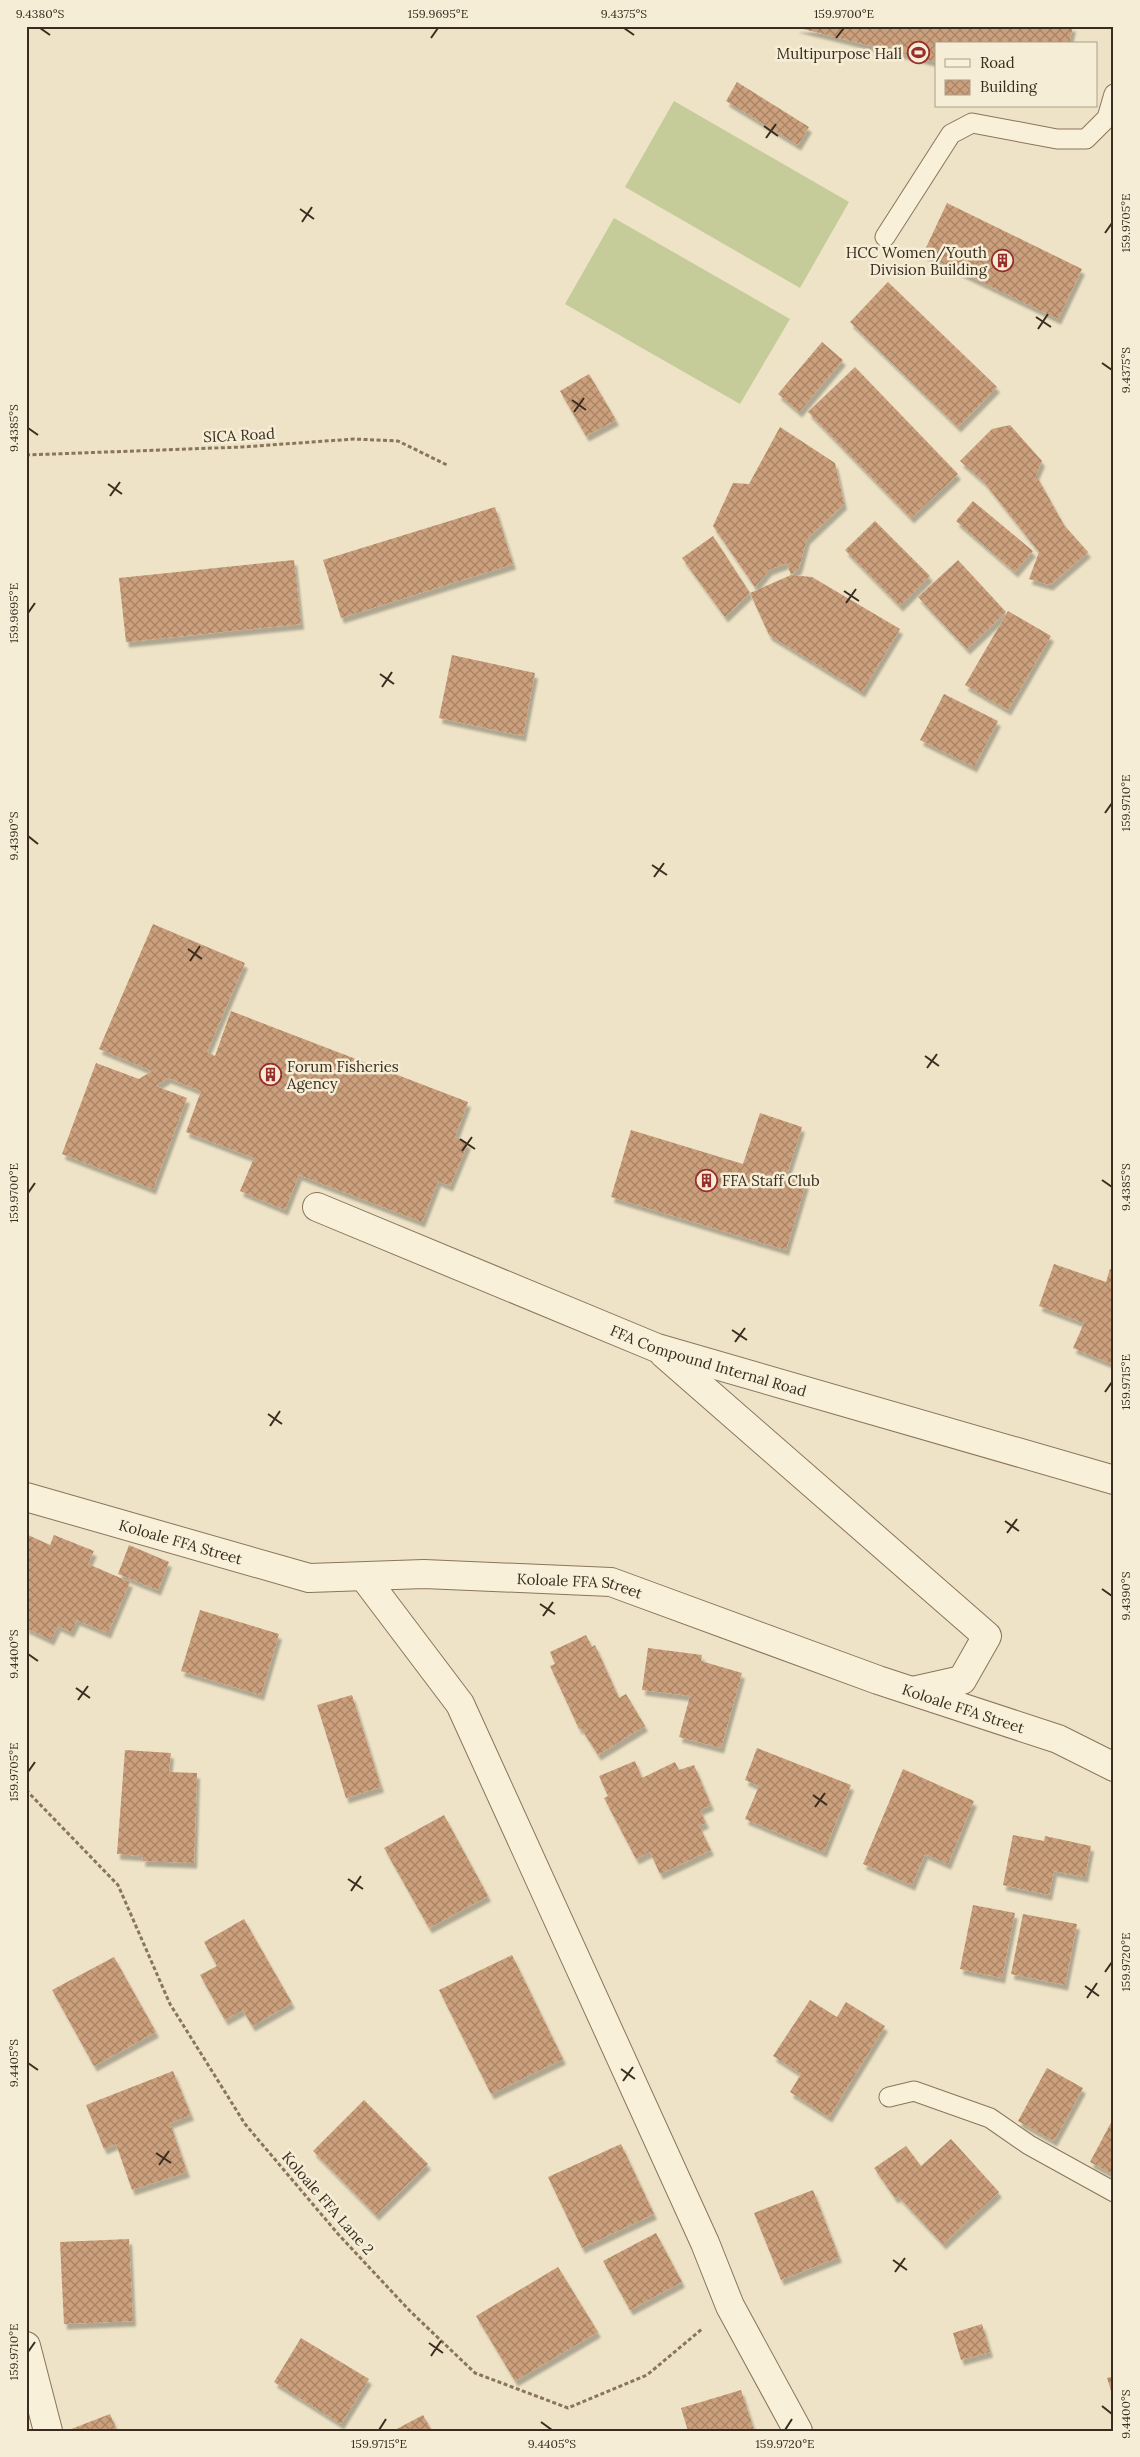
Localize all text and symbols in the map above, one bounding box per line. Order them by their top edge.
text: 9.4380°S [16,6,65,21]
text: 159.9695°E [408,6,468,21]
text: 9.4375°S [601,6,647,21]
text: 159.9700°E [814,6,874,21]
sports icon: Multipurpose Hall [906,41,930,65]
legend [935,42,1098,108]
place label: Multipurpose Hall [777,44,902,63]
text: Road [980,53,1015,72]
text: Building [980,77,1038,96]
text: 159.9705°E [1118,193,1133,253]
place label: HCC Women/Youth Division Building [846,243,988,279]
building icon: HCC Women/Youth Division Building [991,249,1015,273]
text: 9.4375°S [1118,347,1133,393]
text: 9.4385°S [6,404,21,452]
street label: SICA Road [203,424,275,446]
text: 159.9695°E [6,583,21,643]
text: 159.9710°E [1118,775,1133,831]
text: 9.4390°S [6,811,21,860]
place label: Forum Fisheries Agency [286,1057,399,1093]
building icon: Forum Fisheries Agency [259,1063,283,1087]
text: 159.9700°E [6,1163,21,1223]
text: 9.4385°S [1118,1163,1133,1211]
building icon: FFA Staff Club [694,1168,718,1192]
place label: FFA Staff Club [722,1171,820,1190]
street label: FFA Compound Internal Road [608,1320,809,1400]
text: 159.9715°E [1118,1354,1133,1410]
street label: Koloale FFA Street [117,1515,245,1568]
street label: Koloale FFA Street [516,1568,646,1602]
text: 9.4390°S [1118,1571,1133,1620]
text: 9.4400°S [6,1629,21,1679]
street label: Koloale FFA Street [900,1679,1027,1737]
text: 159.9705°E [6,1742,21,1802]
text: 159.9720°E [1118,1932,1133,1992]
text: 9.4405°S [6,2039,21,2087]
street label: Koloale FFA Lane 2 [278,2147,378,2259]
text: 159.9710°E [6,2324,21,2380]
text: 9.4400°S [1118,2389,1133,2439]
text: 159.9715°E [351,2436,407,2451]
text: 9.4405°S [528,2436,576,2451]
text: 159.9720°E [755,2436,815,2451]

